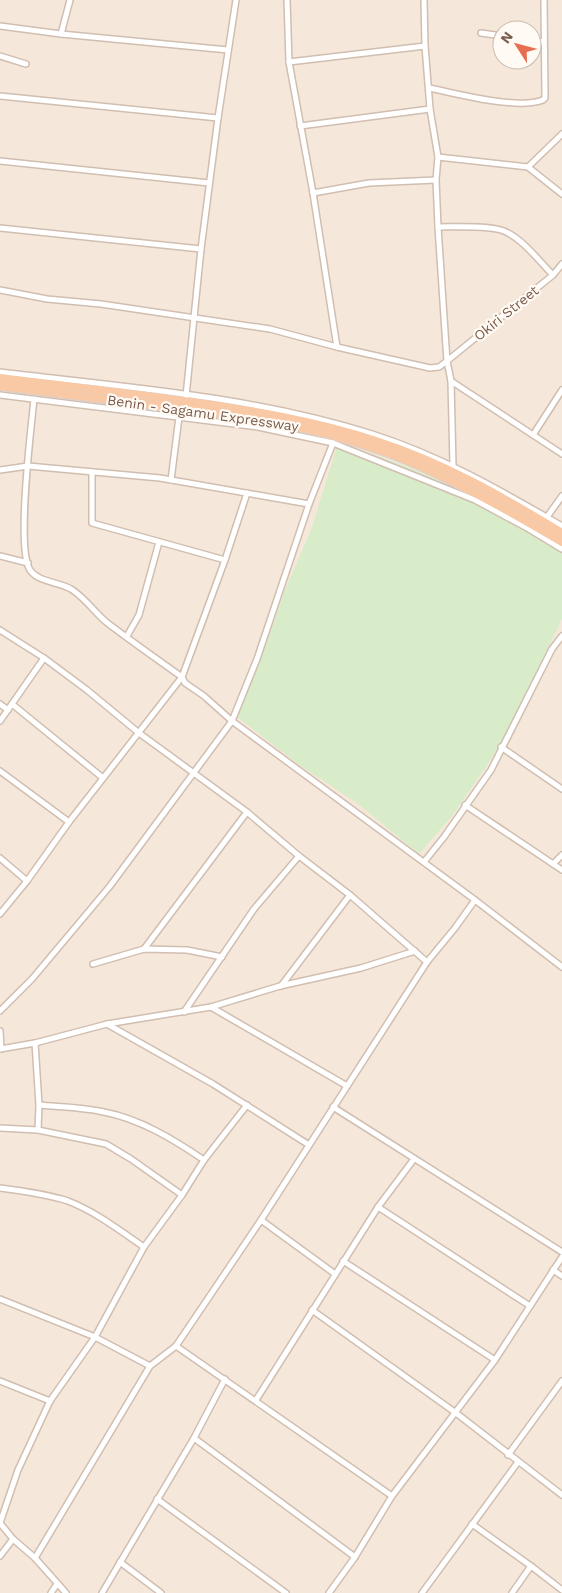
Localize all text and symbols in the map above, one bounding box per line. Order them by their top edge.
north arrow [492,20,542,70]
text: N [497,28,516,46]
street label: Okiri Street [470,282,542,344]
street label: Benin - Sagamu Expressway [106,392,301,434]

